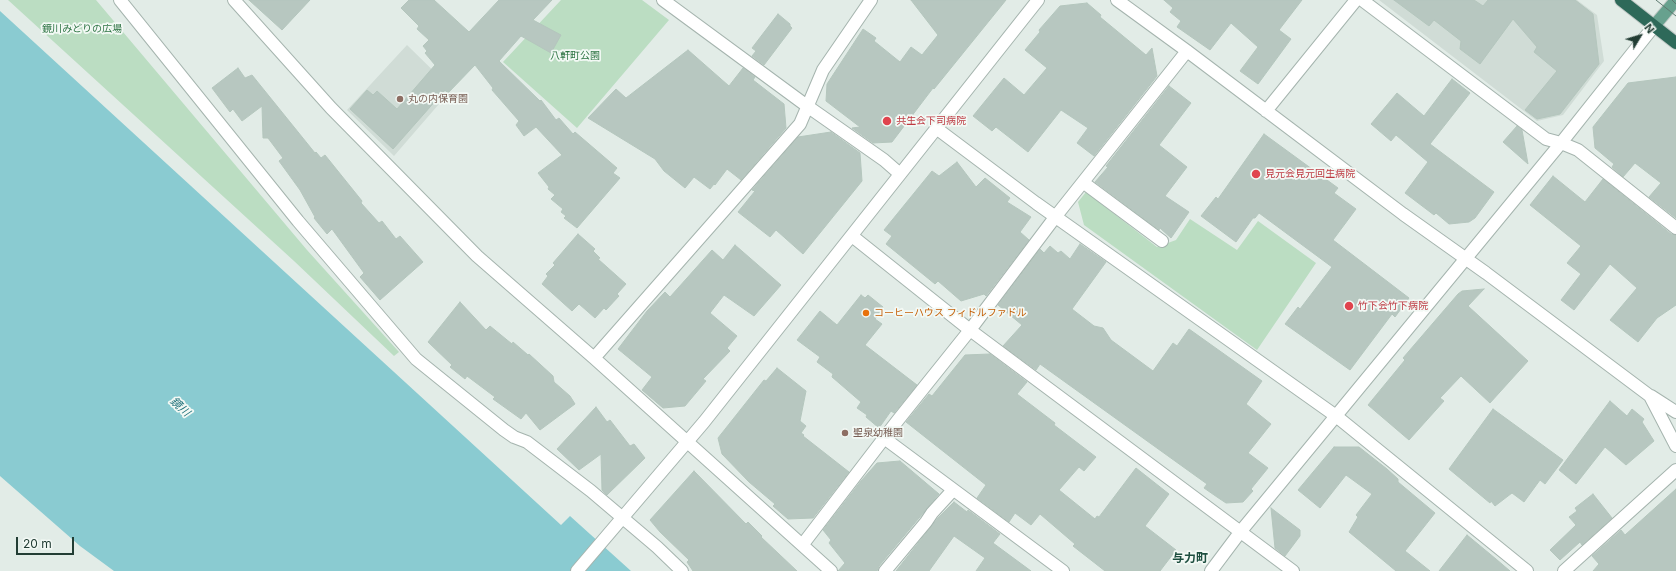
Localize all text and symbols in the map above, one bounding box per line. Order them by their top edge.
north arrow [1620,16,1660,56]
text: N [1641,21,1658,36]
park label: 鏡川みどりの広場 [42,23,122,35]
park label: 八軒町公園 [550,50,600,62]
place label: 丸の内保育園 [408,93,468,105]
marker: 丸の内保育園 [395,94,405,104]
marker: 共生会下司病院 [881,115,893,127]
place label: 共生会下司病院 [896,115,966,127]
marker: 見元会見元回生病院 [1250,168,1262,180]
place label: 見元会見元回生病院 [1265,168,1355,180]
marker: 竹下会竹下病院 [1343,300,1355,312]
place label: 竹下会竹下病院 [1358,300,1428,312]
place label: コーヒーハウス フィドルファドル [874,307,1027,319]
marker: コーヒーハウス フィドルファドル [861,308,871,318]
water label: 鏡川 [167,395,193,419]
place label: 聖泉幼稚園 [853,427,903,439]
marker: 聖泉幼稚園 [840,428,850,438]
scale bar [18,529,76,555]
text: 20 m [23,536,52,551]
district label: 与力町 [1172,551,1208,565]

